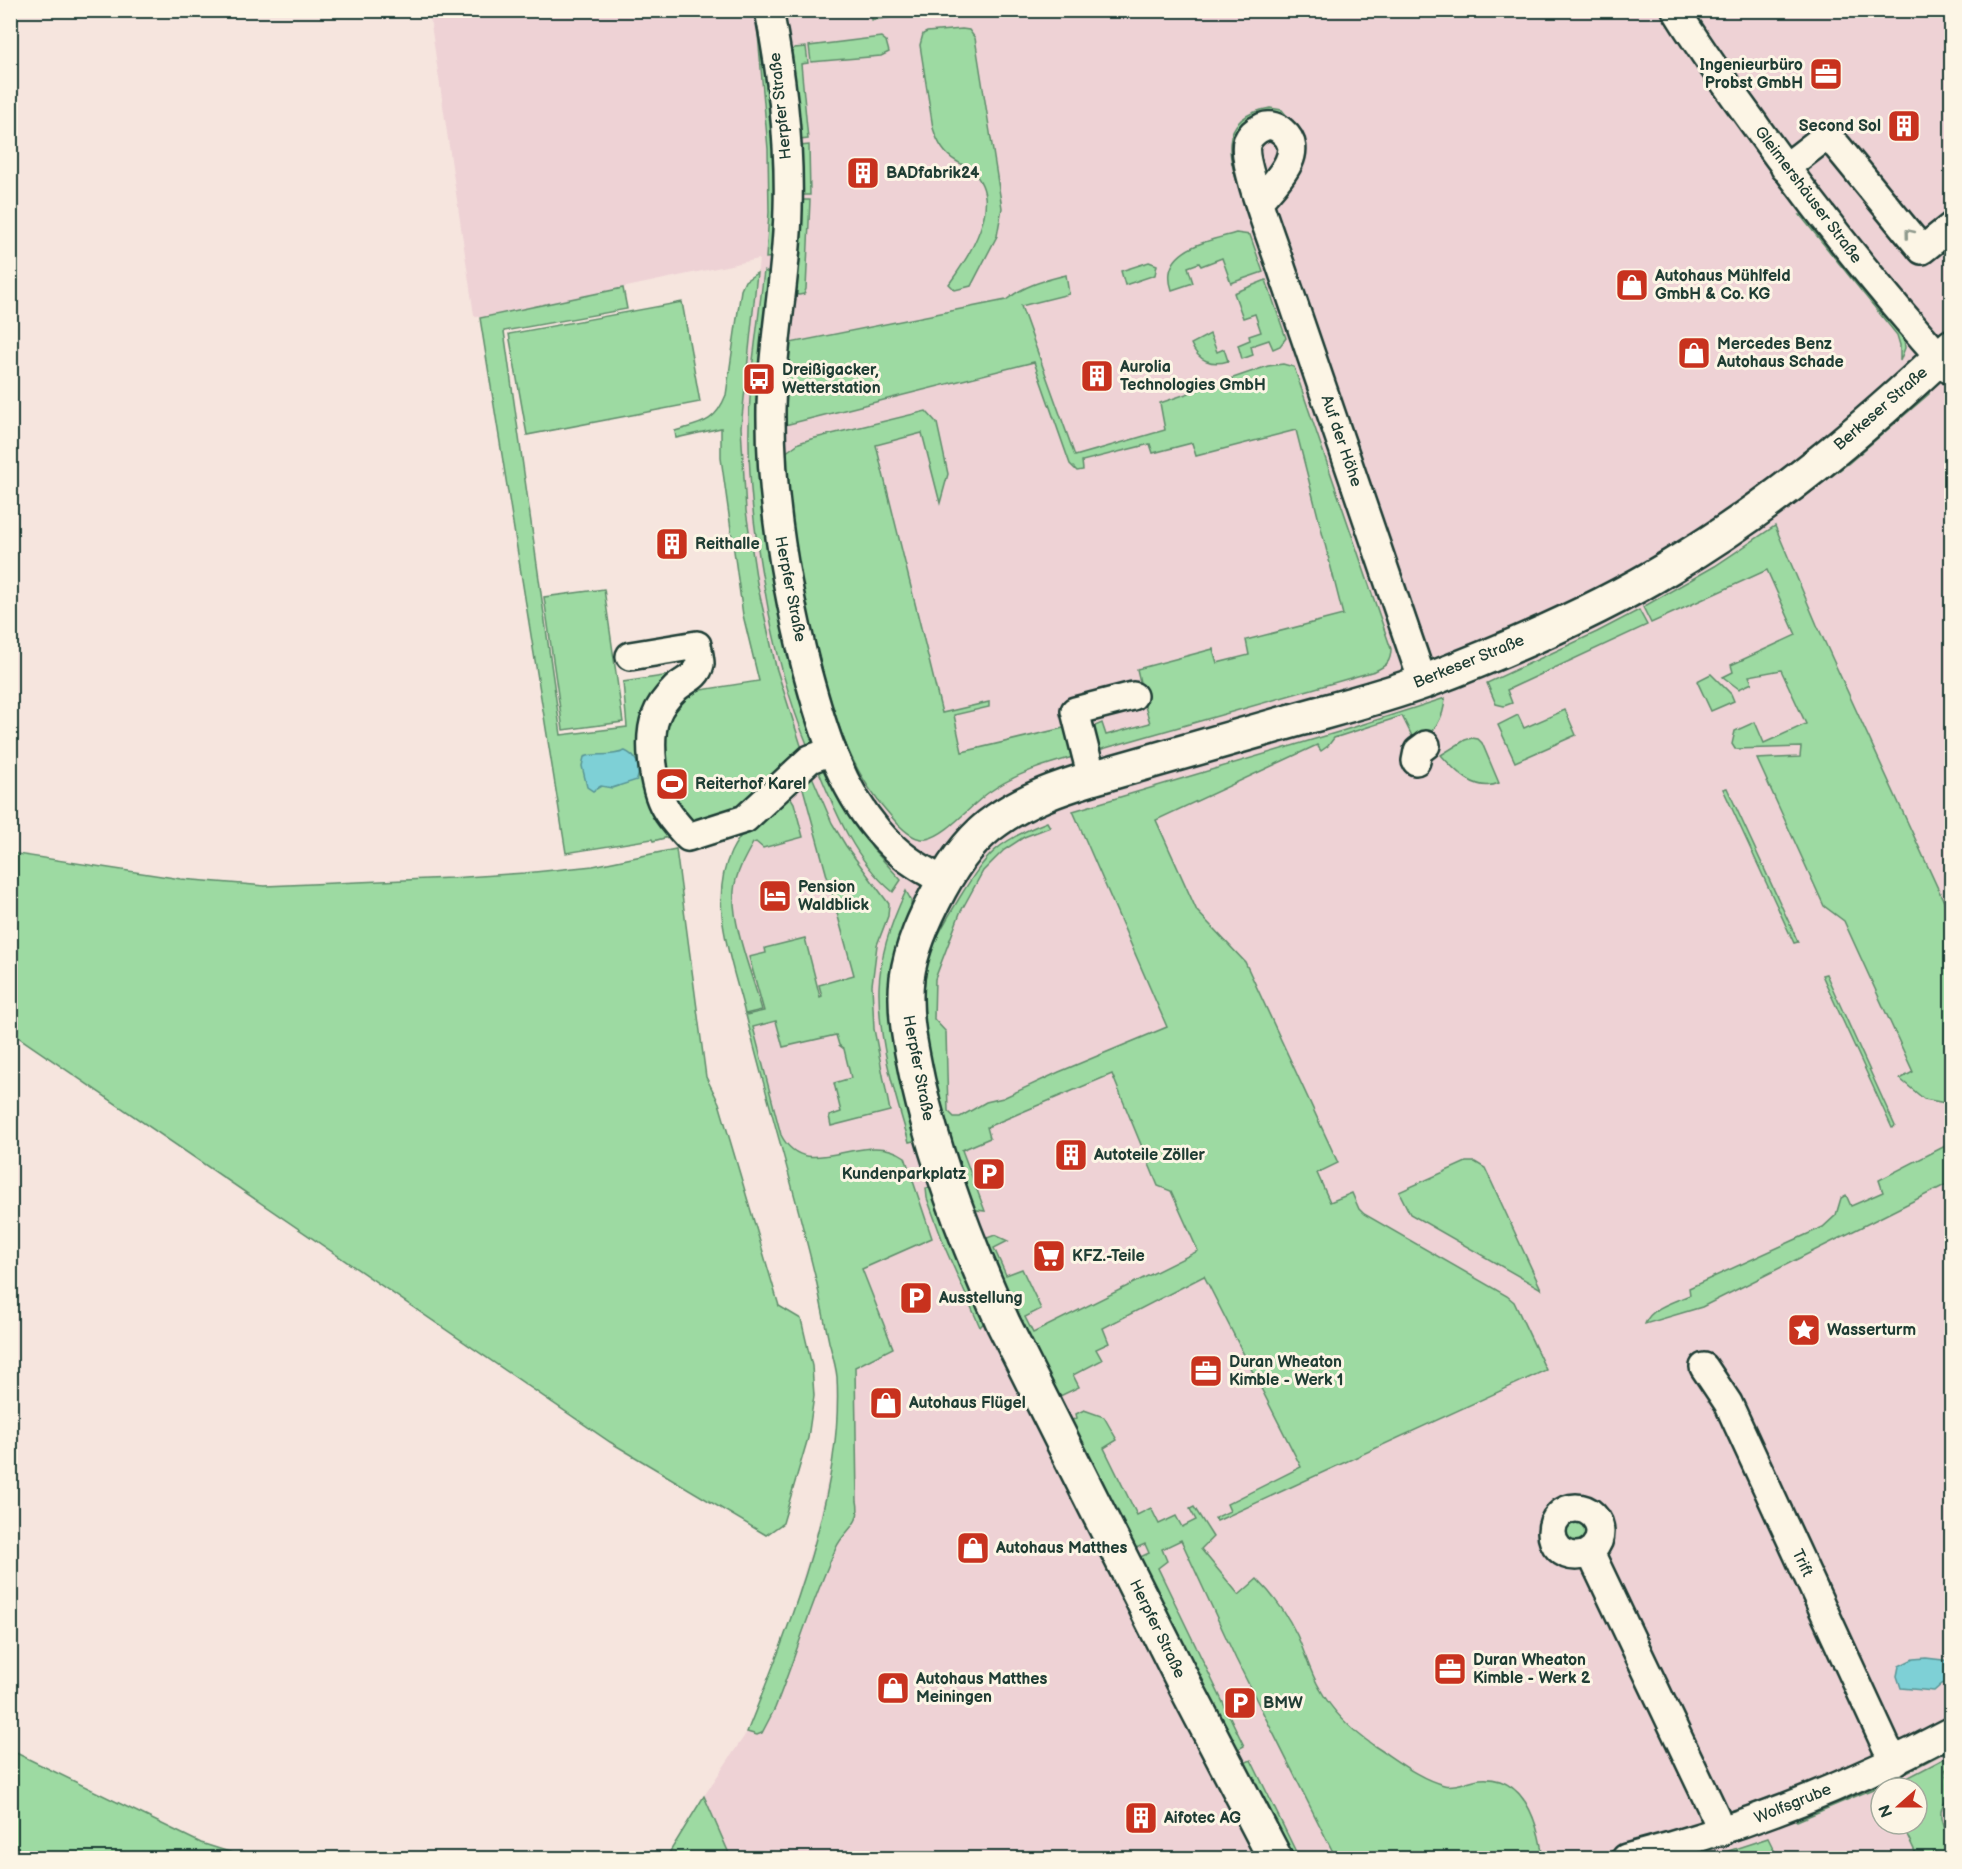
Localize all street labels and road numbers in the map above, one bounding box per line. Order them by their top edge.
street label: Herpfer Straße [766,51,796,160]
street label: Gleimershäuser Straße [1750,123,1866,268]
street label: Berkeser Straße [1830,363,1932,455]
street label: Auf der Höhe [1316,393,1366,490]
street label: Herpfer Straße [770,535,810,644]
street label: Berkeser Straße [1411,631,1528,693]
street label: Herpfer Straße [898,1014,938,1123]
street label: Trift [1787,1546,1817,1580]
street label: Herpfer Straße [1125,1577,1189,1682]
street label: Wolfsgrube [1752,1780,1835,1828]

